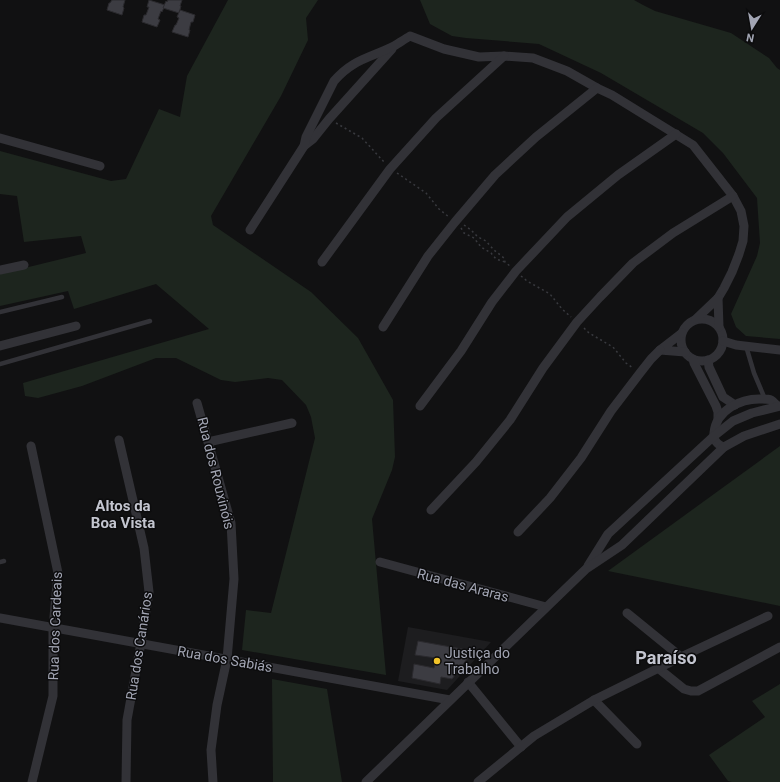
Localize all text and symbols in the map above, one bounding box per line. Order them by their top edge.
north arrow [732,8,772,48]
text: N [745,30,755,44]
street label: Rua dos Rouxinóis [194,415,238,531]
district label: Altos da Boa Vista [91,497,155,532]
street label: Rua das Araras [415,565,511,605]
street label: Rua dos Cardeais [45,571,65,681]
street label: Rua dos Canários [123,591,155,701]
street label: Rua dos Sabiás [176,643,274,675]
place label: Justiça do Trabalho [445,645,510,677]
district label: Paraíso [635,647,697,668]
marker: Justiça do Trabalho [432,656,442,666]

